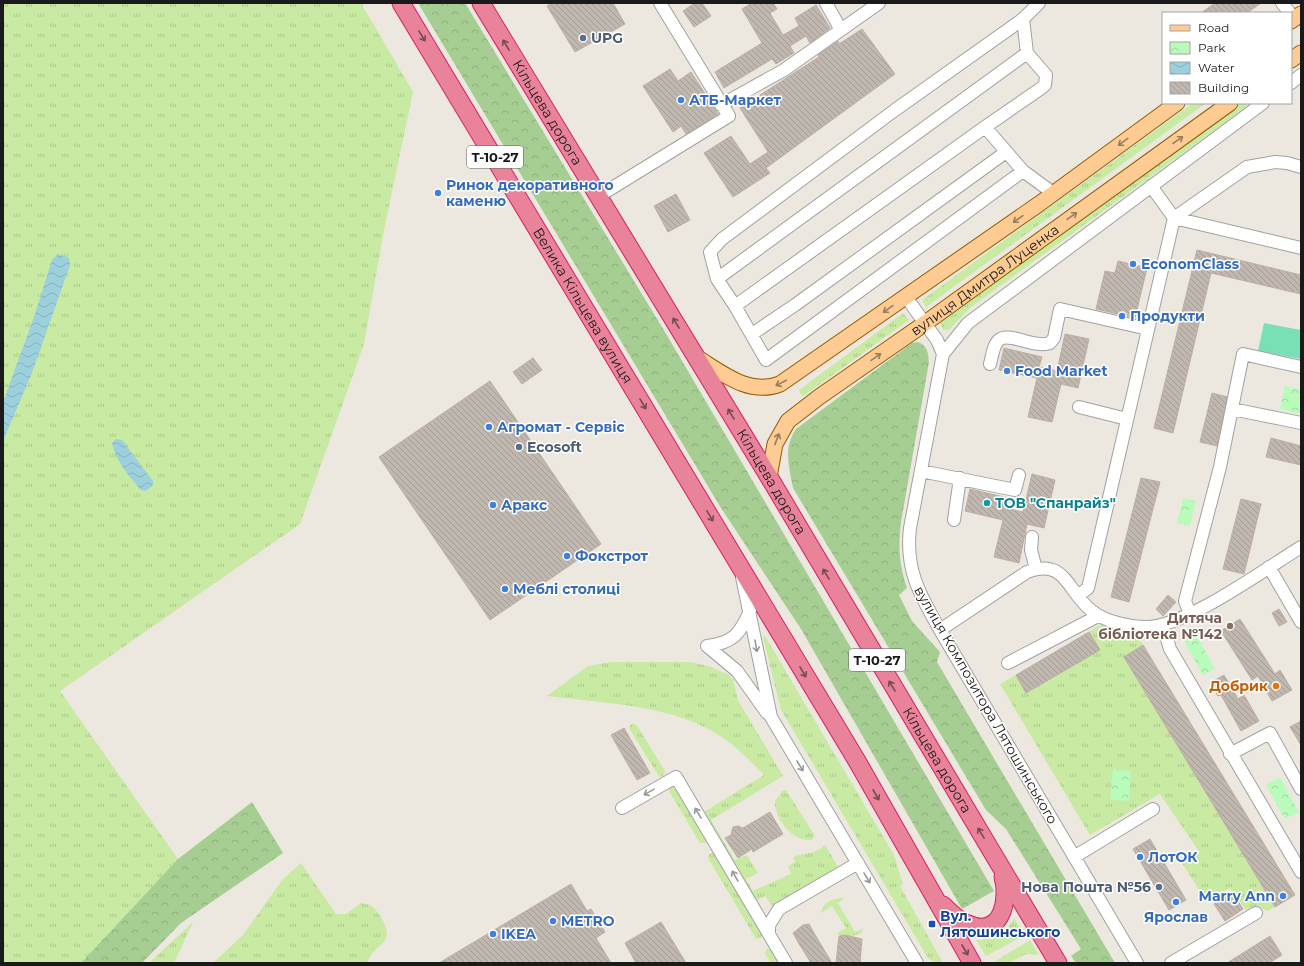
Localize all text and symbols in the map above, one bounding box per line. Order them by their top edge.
legend [1162,12,1292,104]
text: Road [1198,20,1229,35]
place label: UPG [591,29,623,47]
one-way arrow [418,30,426,42]
marker: UPG [578,33,588,43]
one-way arrow [502,39,510,51]
text: Park [1198,40,1226,55]
street label: Кільцева дорога [509,56,586,168]
text: Water [1198,60,1235,75]
text: Building [1198,80,1249,95]
place label: АТБ-Маркет [689,91,782,109]
marker: АТБ-Маркет [676,95,686,105]
one-way arrow [1172,136,1183,144]
one-way arrow [1117,138,1128,147]
road number: Т-10-27 [467,146,523,168]
place label: Ринок декоративного каменю [446,176,614,210]
marker: Ринок декоративного каменю [433,188,443,198]
one-way arrow [1066,212,1077,220]
one-way arrow [1012,215,1023,223]
street label: вулиця Дмитра Луценка [907,220,1062,340]
street label: Велика Кільцева вулиця [529,224,637,387]
place label: EconomClass [1141,255,1240,273]
marker: EconomClass [1128,259,1138,269]
one-way arrow [883,305,894,313]
place label: Продукти [1130,307,1205,325]
marker: Продукти [1117,311,1127,321]
one-way arrow [672,318,680,329]
one-way arrow [870,353,881,361]
place label: Food Market [1015,362,1108,380]
marker: Food Market [1002,366,1012,376]
one-way arrow [775,380,787,387]
one-way arrow [640,398,648,410]
one-way arrow [726,408,734,420]
place label: Агромат - Сервіс [497,418,626,436]
marker: Агромат - Сервіс [484,422,494,432]
street label: Кільцева дорога [733,426,810,538]
one-way arrow [774,434,782,446]
place label: Ecosoft [527,438,582,456]
marker: Ecosoft [514,442,524,452]
place label: ТОВ "Спанрайз" [995,494,1116,512]
place label: Аракс [501,496,548,514]
marker: ТОВ "Спанрайз" [982,498,992,508]
marker: Аракс [488,500,498,510]
one-way arrow [707,510,715,522]
place label: Фокстрот [575,547,649,565]
marker: Фокстрот [562,551,572,561]
one-way arrow [822,568,830,580]
place label: Меблі столиці [513,580,620,598]
street label: вулиця Композитора Лятошинського [910,583,1062,827]
marker: Меблі столиці [500,584,510,594]
place label: Дитяча бібліотека №142 [1098,609,1222,643]
marker: Дитяча бібліотека №142 [1225,621,1235,631]
one-way arrow [752,639,760,652]
road number: Т-10-27 [849,649,905,671]
one-way arrow [800,666,808,678]
place label: Добрик [1209,677,1268,695]
one-way arrow [888,680,896,692]
marker: Добрик [1271,681,1281,691]
street label: Кільцева дорога [899,704,976,816]
one-way arrow [796,760,804,771]
one-way arrow [643,789,655,796]
one-way arrow [872,789,880,801]
one-way arrow [693,807,701,819]
one-way arrow [977,827,985,839]
place label: ЛотОК [1148,848,1198,866]
marker: ЛотОК [1135,852,1145,862]
one-way arrow [730,870,738,882]
one-way arrow [863,872,871,883]
place label: Нова Пошта №56 [1021,878,1151,896]
marker: Нова Пошта №56 [1154,882,1164,892]
place label: Marry Ann [1199,887,1275,905]
marker: Marry Ann [1278,891,1288,901]
marker: Ярослав [1171,897,1181,907]
place label: Вул. Лятошинського [940,907,1060,941]
place label: Ярослав [1144,908,1208,926]
place label: METRO [561,912,615,930]
marker: METRO [548,916,558,926]
marker: Вул. Лятошинського [927,919,937,929]
place label: IKEA [501,925,536,943]
marker: IKEA [488,929,498,939]
one-way arrow [961,944,969,956]

